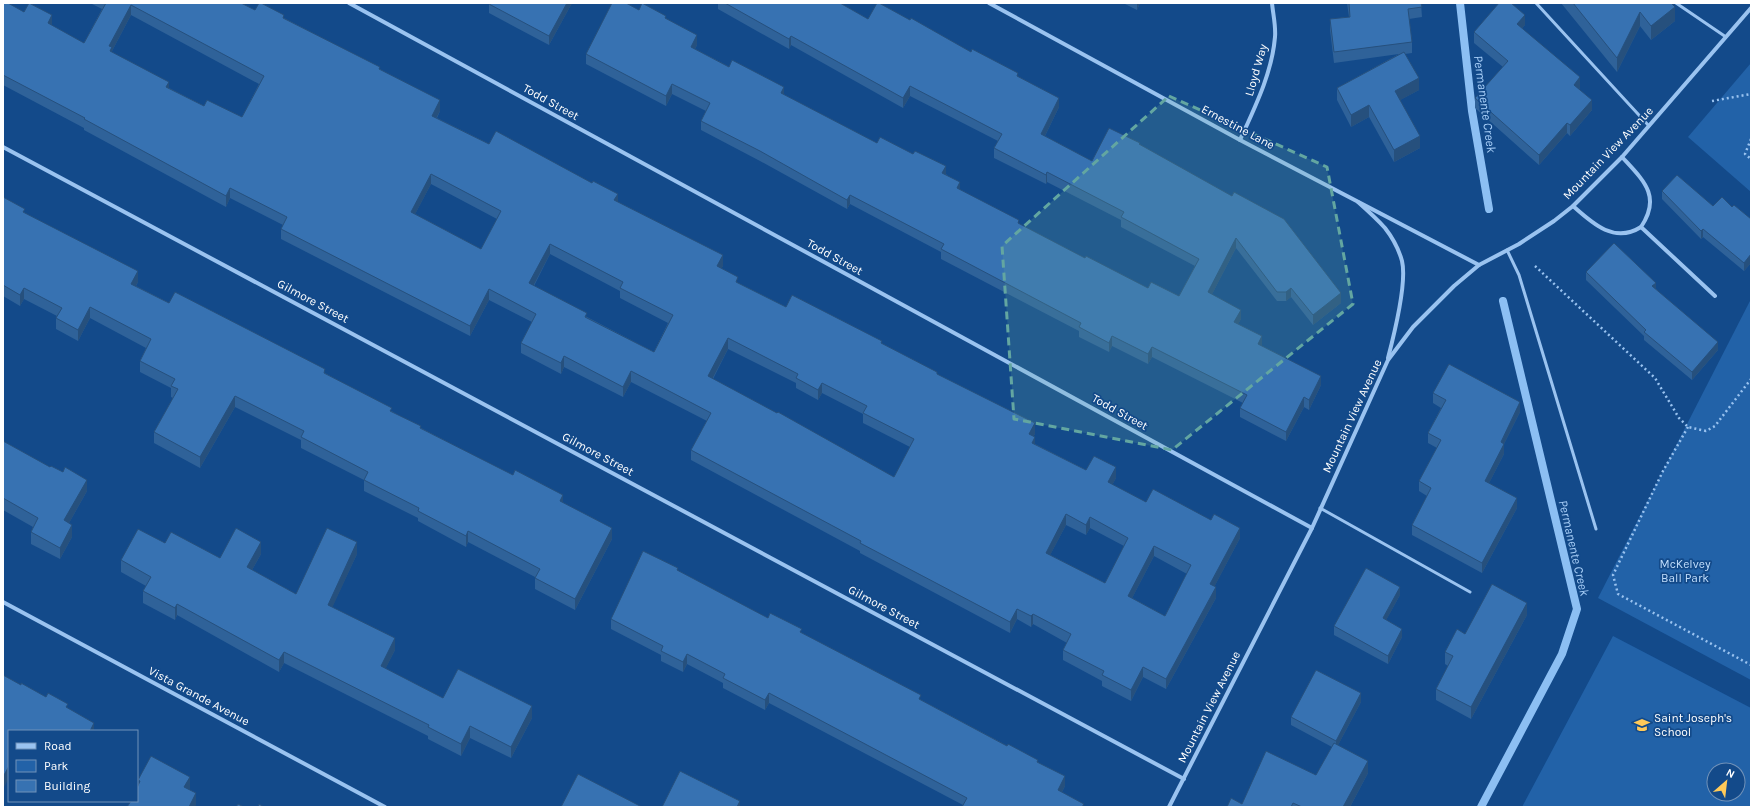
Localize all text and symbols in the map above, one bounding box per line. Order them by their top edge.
street label: Lloyd Way [1242,42,1270,98]
water label: Permanente Creek [1471,54,1499,154]
street label: Todd Street [521,81,582,123]
street label: Ernestine Lane [1199,102,1277,152]
street label: Mountain View Avenue [1560,104,1656,202]
street label: Todd Street [805,236,866,278]
street label: Gilmore Street [275,276,351,326]
street label: Mountain View Avenue [1320,357,1384,475]
street label: Todd Street [1090,391,1151,433]
street label: Gilmore Street [560,429,636,479]
water label: Permanente Creek [1556,499,1592,598]
park label: McKelvey Ball Park [1660,557,1711,585]
street label: Gilmore Street [846,582,922,632]
street label: Mountain View Avenue [1175,649,1243,765]
street label: Vista Grande Avenue [146,663,252,729]
place label: Saint Joseph's School [1654,711,1732,739]
school or university icon: Saint Joseph's School [1633,716,1651,734]
legend [8,730,138,802]
text: Road [44,739,72,753]
text: Park [44,759,69,773]
north arrow [1706,762,1746,802]
text: N [1724,766,1737,781]
text: Building [44,779,91,793]

